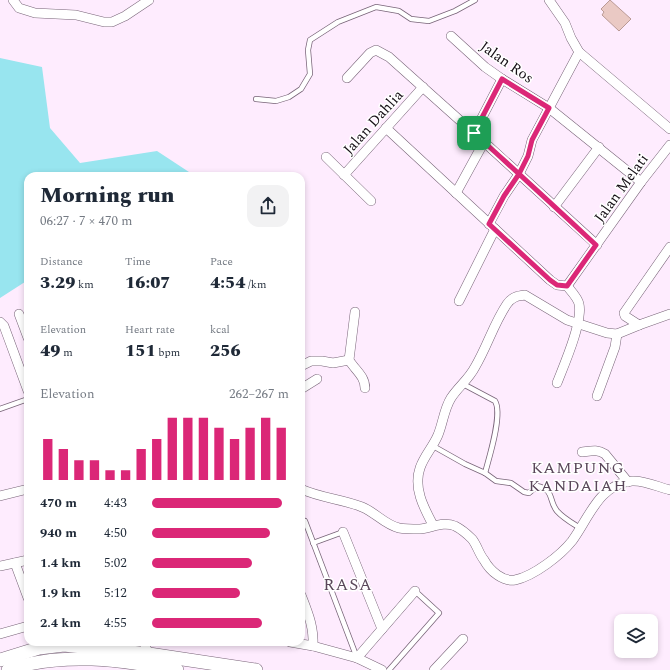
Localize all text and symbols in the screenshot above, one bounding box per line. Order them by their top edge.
street label: Jalan Ros [475,35,538,89]
street label: Jalan Dahlia [338,84,409,160]
pin [457,116,491,150]
icon: arrive [463,122,485,144]
street label: Jalan Melati [589,149,654,228]
text: Morning run [40,179,175,212]
button: share [247,185,289,227]
text: 06:27 · 7 × 470 m [40,211,132,231]
text: Distance [40,253,83,270]
text: Time [125,253,151,270]
text: Pace [210,253,233,270]
text: 3.29 [40,270,75,296]
text: 16:07 [125,270,171,296]
text: 4:54 [210,270,245,296]
text: km [75,276,94,293]
text: /km [245,276,266,293]
text: Elevation [40,321,86,338]
text: Heart rate [125,321,175,338]
text: kcal [210,321,230,338]
text: 49 [40,338,60,364]
text: 151 [125,338,156,364]
text: 256 [210,338,241,364]
text: m [60,344,73,361]
text: bpm [156,344,180,361]
text: Elevation [40,384,94,404]
text: 262–267 m [229,384,289,404]
district label: KAMPUNG KANDAIAH [529,456,627,498]
text: 470 m [40,493,77,513]
text: 4:43 [104,493,127,513]
text: 940 m [40,523,77,543]
text: 4:50 [104,523,127,543]
text: 1.4 km [40,553,81,573]
text: 5:02 [104,553,127,573]
district label: RASA [323,572,373,598]
text: 1.9 km [40,583,81,603]
text: 5:12 [104,583,127,603]
text: 2.4 km [40,613,81,633]
text: 4:55 [104,613,127,633]
map controls [614,614,658,658]
button: layers [614,614,658,658]

